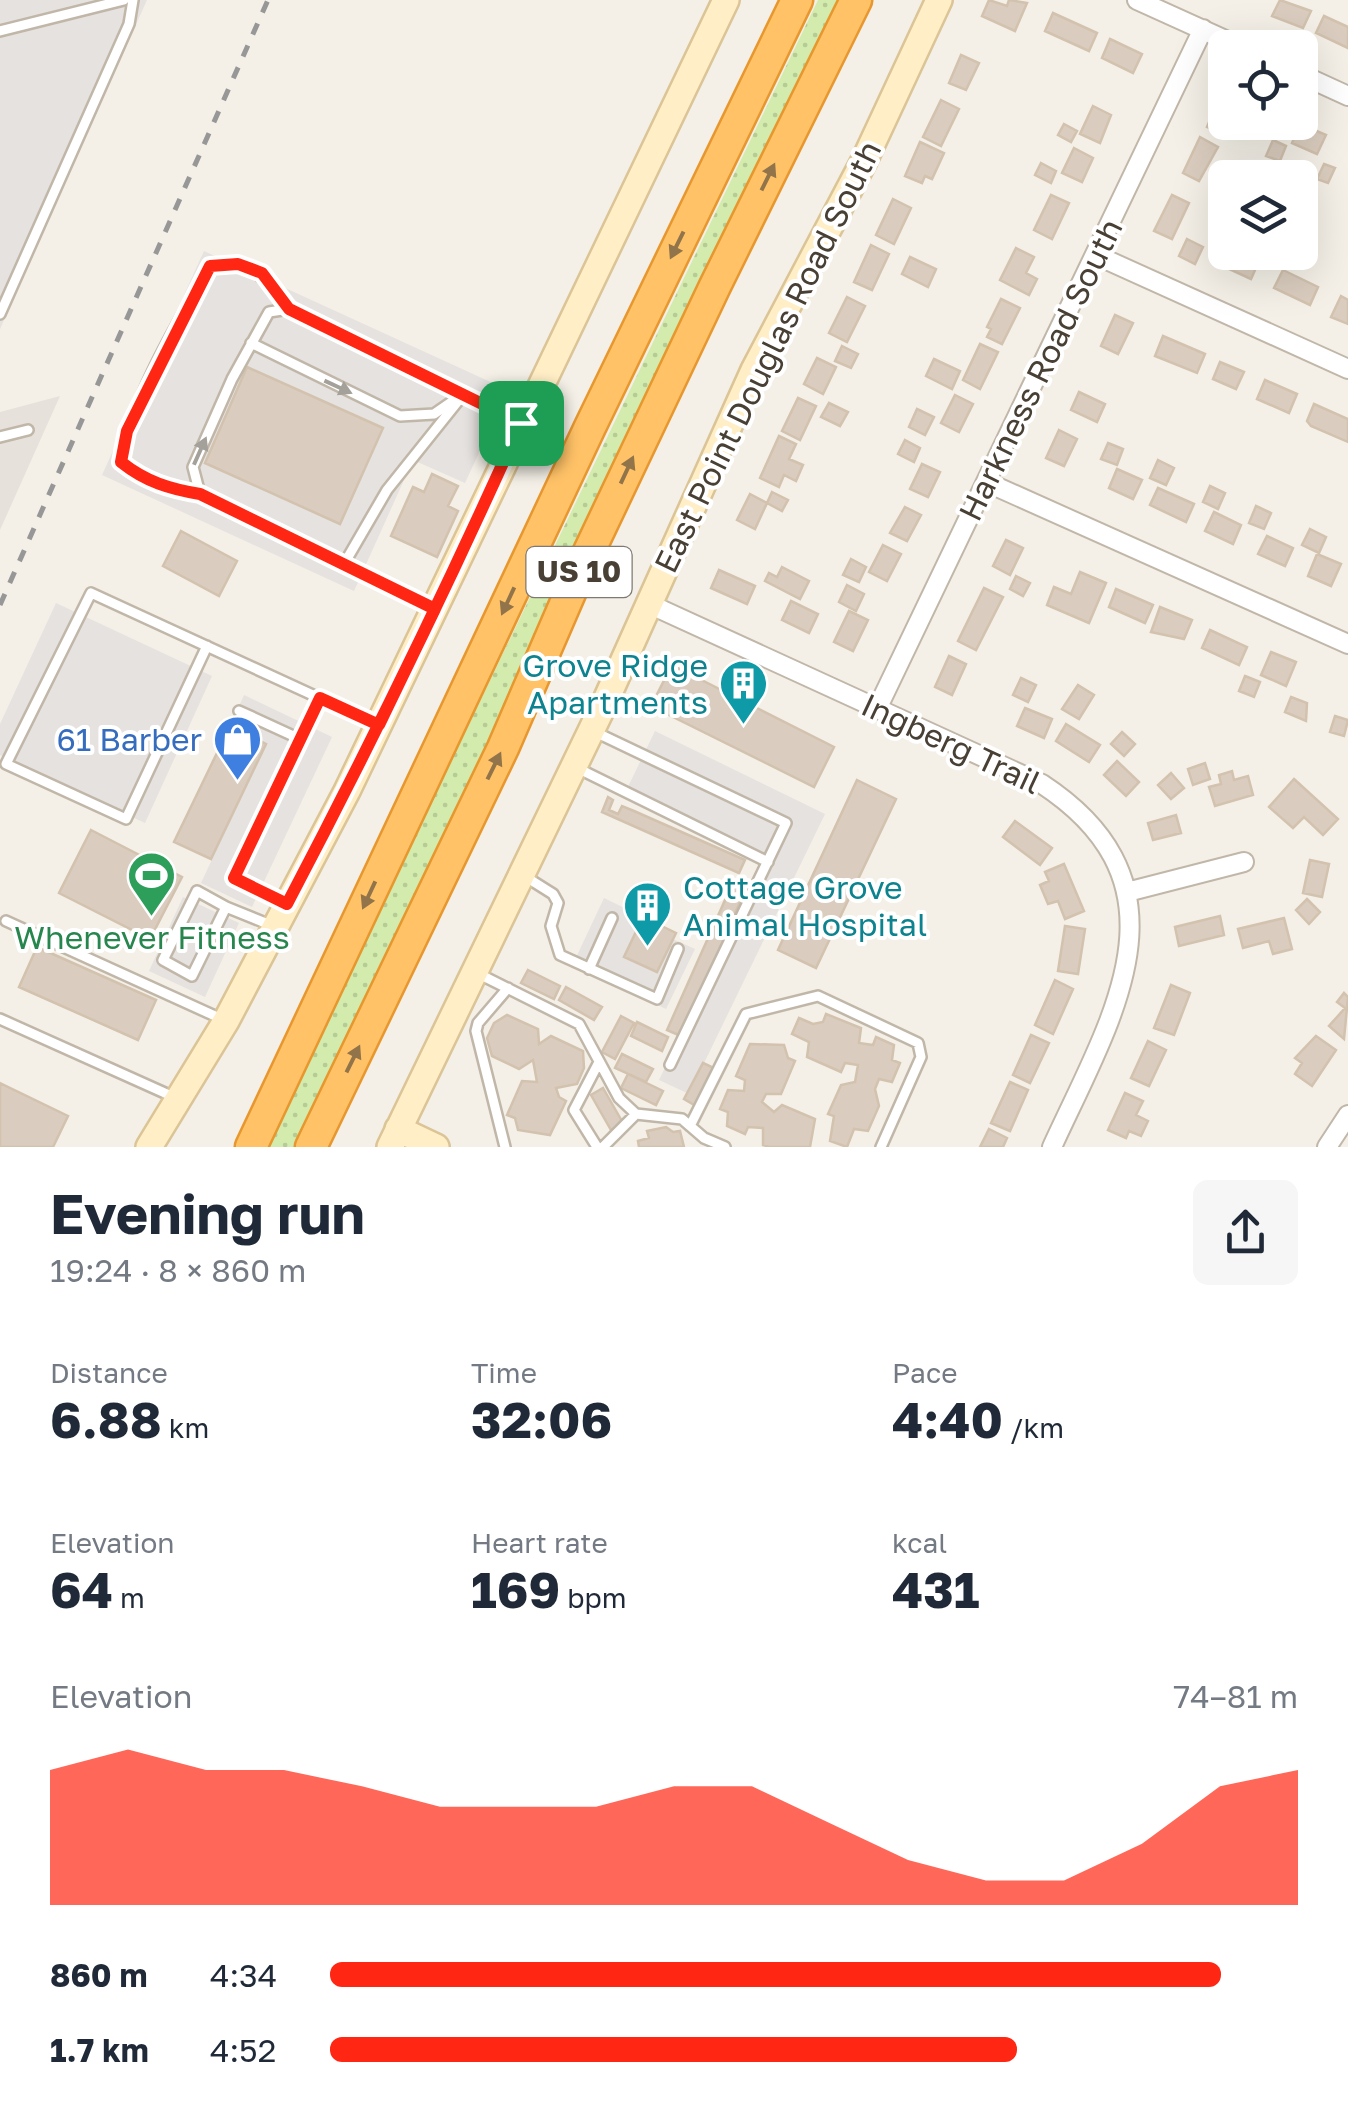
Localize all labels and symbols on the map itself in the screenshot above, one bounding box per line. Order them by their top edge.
street label: East Point Douglas Road South [646,135,888,579]
one-way arrow [760,163,777,192]
street label: Harkness Road South [950,212,1130,527]
one-way arrow [669,230,686,259]
one-way arrow [324,379,353,396]
pin [479,381,564,466]
one-way arrow [193,436,209,466]
one-way arrow [619,455,636,484]
road number: US 10 [526,547,632,597]
one-way arrow [499,587,516,616]
place label: Grove Ridge Apartments [523,646,708,721]
building icon: Grove Ridge Apartments [717,658,769,726]
street label: Ingberg Trail [856,685,1047,801]
shop icon: 61 Barber [211,714,263,782]
place label: 61 Barber [56,720,202,758]
one-way arrow [485,752,502,781]
sports icon: Whenever Fitness [126,850,178,918]
place label: Cottage Grove Animal Hospital [683,868,927,943]
building icon: Cottage Grove Animal Hospital [622,880,674,948]
one-way arrow [361,881,378,910]
place label: Whenever Fitness [14,918,290,956]
one-way arrow [344,1044,361,1073]

